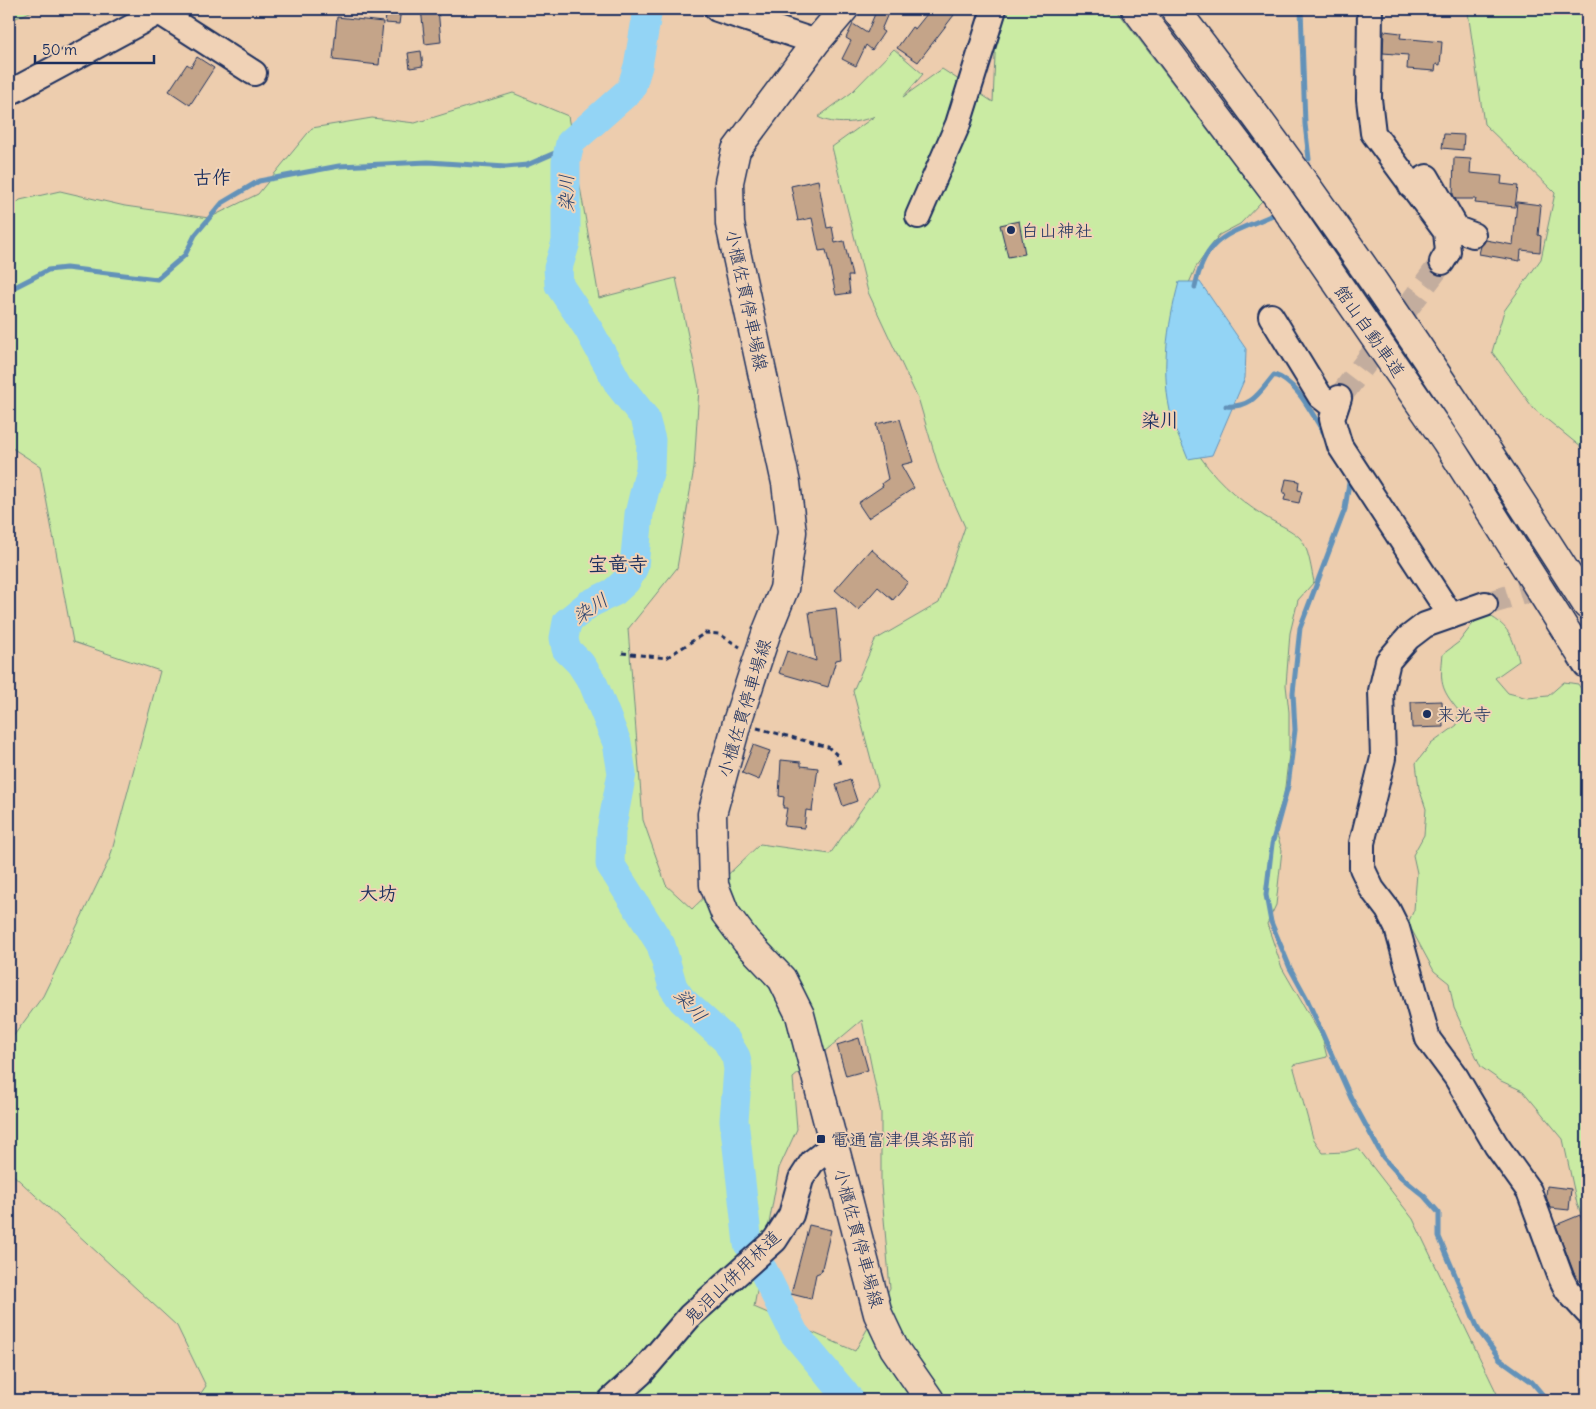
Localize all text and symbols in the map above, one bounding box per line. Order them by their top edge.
scale bar [35,32,154,64]
text: 50 m [42,40,77,59]
district label: 古作 [193,165,231,189]
water label: 染川 [554,174,578,212]
place label: 白山神社 [1021,219,1093,242]
marker: 白山神社 [1005,224,1017,236]
street label: 小櫃佐貫停車場線 [721,227,773,373]
street label: 館山自動車道 [1330,280,1410,382]
district label: 染川 [1141,408,1179,432]
district label: 宝竜寺 [588,551,648,576]
water label: 染川 [568,588,612,628]
street label: 小櫃佐貫停車場線 [712,636,776,780]
place label: 来光寺 [1437,703,1491,726]
marker: 来光寺 [1421,708,1433,720]
district label: 大坊 [359,881,397,905]
water label: 染川 [669,983,713,1027]
place label: 電通富津倶楽部前 [831,1128,975,1151]
marker: 電通富津倶楽部前 [815,1133,827,1145]
street label: 小櫃佐貫停車場線 [829,1165,889,1311]
street label: 鬼泪山併用林道 [679,1225,785,1329]

